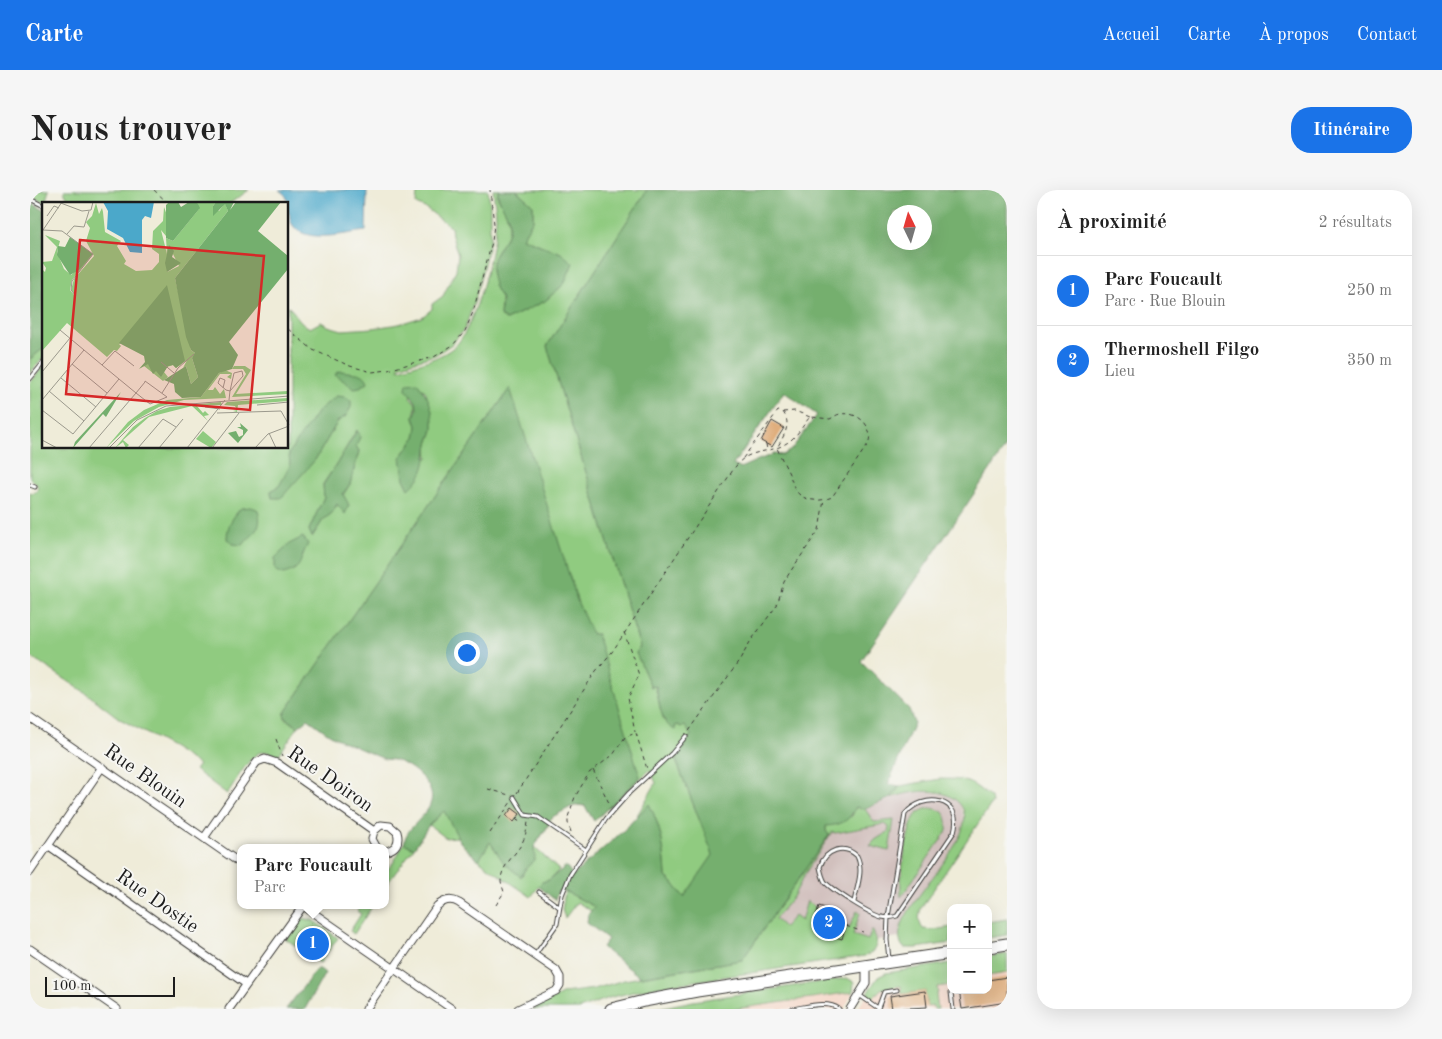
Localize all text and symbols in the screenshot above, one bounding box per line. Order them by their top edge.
text: Carte [25,23,84,47]
text: Accueil [1102,26,1160,44]
text: Carte [1188,26,1230,44]
text: À propos [1258,26,1329,44]
text: Contact [1357,26,1417,44]
button: Itinéraire [1291,107,1412,153]
text: Nous trouver [30,113,232,148]
inset map [42,202,289,449]
north arrow [887,205,932,250]
text: À proximité [1057,212,1167,233]
text: 2 résultats [1318,215,1392,231]
text: Parc Foucault [1104,271,1222,290]
text: 1 [1068,283,1078,299]
text: 250 m [1347,283,1392,299]
text: Parc · Rue Blouin [1104,294,1226,310]
text: Thermoshell Filgo [1104,341,1259,360]
text: 2 [1068,353,1078,369]
text: 350 m [1347,353,1392,369]
text: Lieu [1104,364,1135,380]
your location [454,640,480,666]
street label: Rue Blouin [100,741,190,813]
street label: Rue Doiron [283,743,377,817]
popup [237,844,389,909]
text: Parc Foucault [254,857,372,876]
street label: Rue Dostie [112,866,202,938]
text: Parc [254,880,285,896]
pin: 2 [813,904,845,942]
map controls [947,904,992,994]
button: + [947,904,992,949]
pin: 1 [297,925,329,963]
button: − [947,949,992,994]
scale bar [45,974,175,997]
text: 100 m [52,979,91,993]

